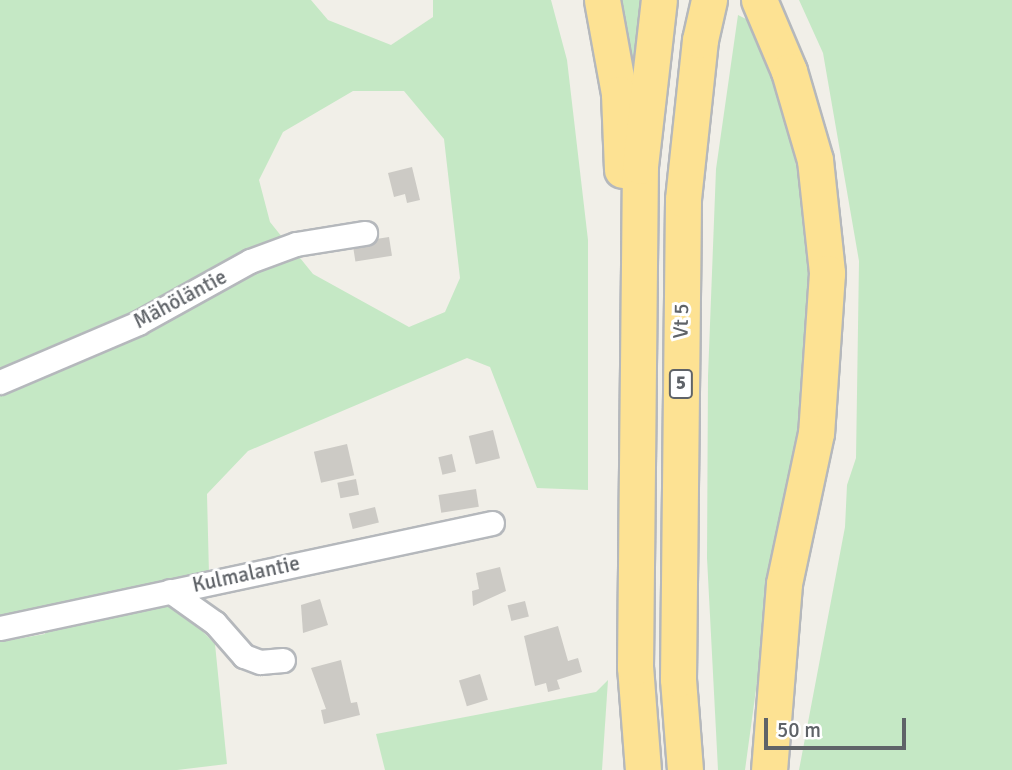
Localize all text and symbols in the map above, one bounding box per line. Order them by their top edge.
street label: Mähöläntie [129,264,231,334]
street label: Vt 5 [668,303,694,339]
road number: 5 [669,368,693,400]
street label: Kulmalantie [190,550,302,598]
scale bar [767,704,909,748]
text: 50 m [777,717,821,743]

